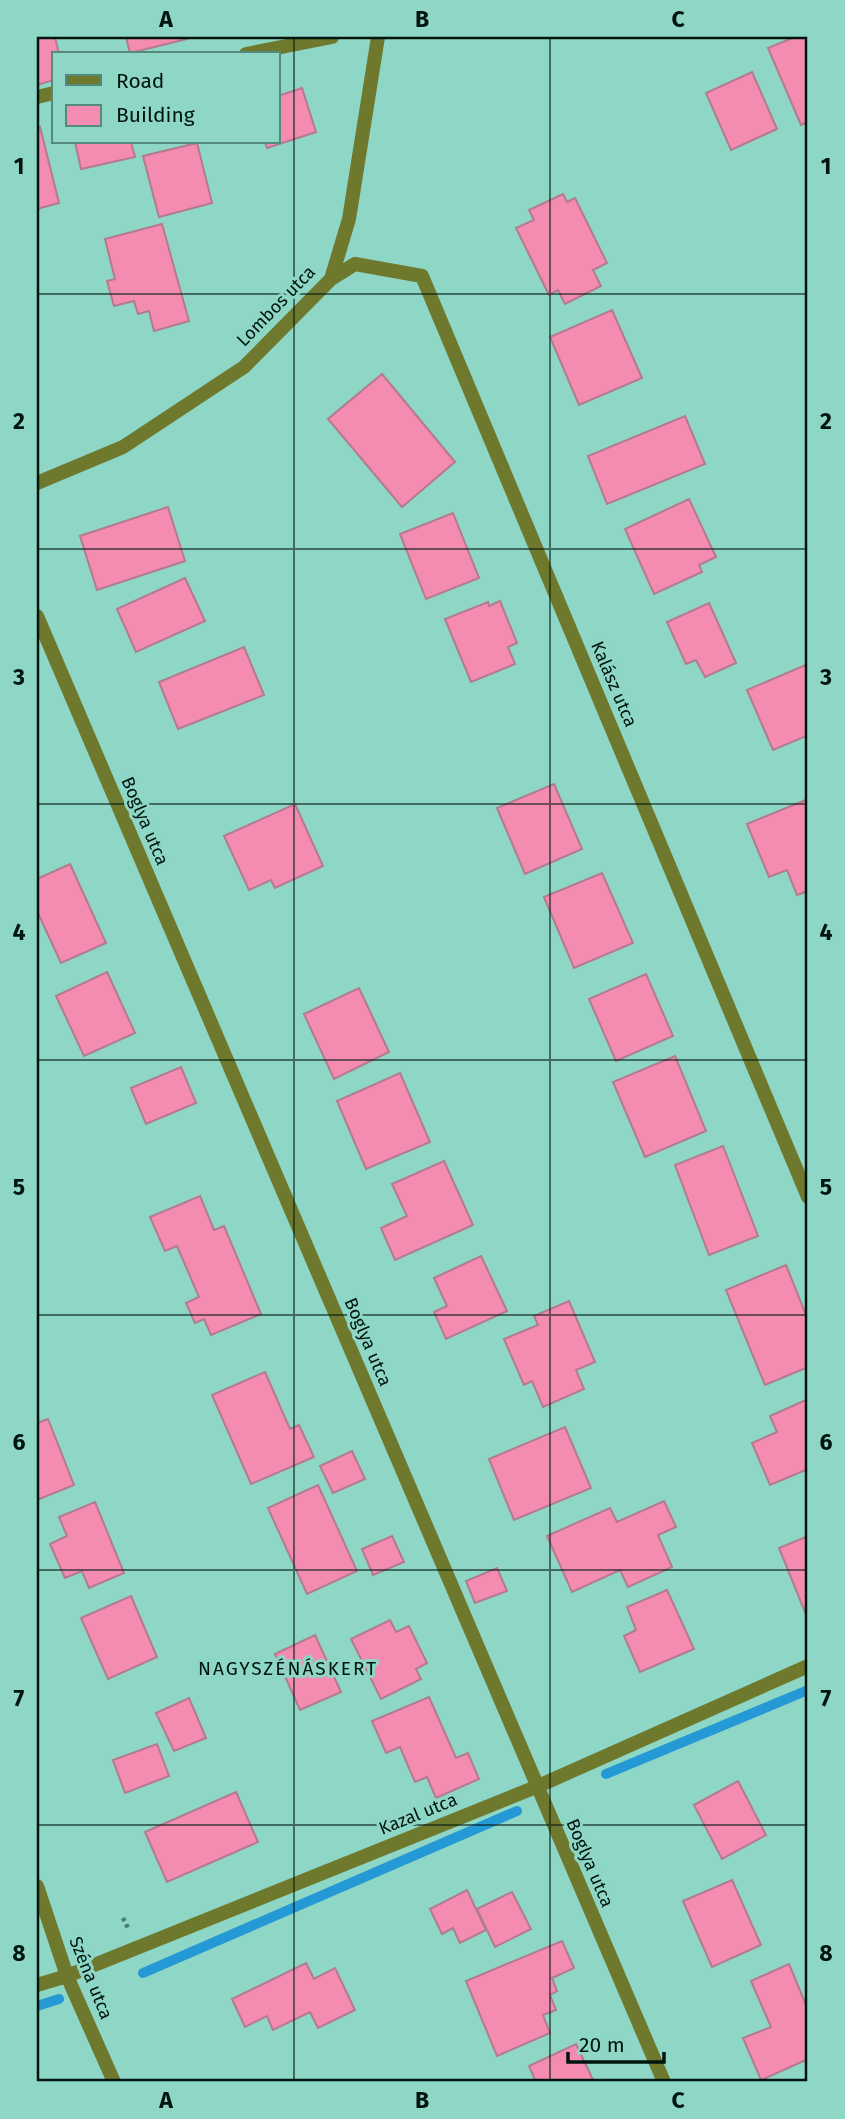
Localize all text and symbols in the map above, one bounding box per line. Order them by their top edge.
text: A [158,5,173,33]
text: B [415,5,429,33]
text: C [671,5,685,33]
legend [52,52,280,144]
text: Road [116,68,164,94]
text: Building [116,102,195,128]
text: 1 [14,152,24,180]
text: 1 [821,152,831,180]
street label: Lombos utca [232,261,320,351]
text: 2 [13,407,25,435]
text: 2 [820,407,832,435]
street label: Kalász utca [586,638,642,730]
text: 3 [12,663,25,691]
text: 3 [819,663,832,691]
street label: Boglya utca [117,773,173,869]
text: 4 [13,918,26,946]
text: 4 [820,918,833,946]
text: 5 [13,1173,25,1201]
text: 5 [820,1173,832,1201]
street label: Boglya utca [340,1294,396,1390]
text: 6 [13,1428,26,1456]
text: 6 [820,1428,833,1456]
district label: NAGYSZÉNÁSKERT [198,1657,378,1680]
text: 7 [14,1684,25,1712]
text: 7 [821,1684,832,1712]
street label: Kazal utca [376,1788,460,1840]
street label: Boglya utca [562,1815,618,1911]
street label: Széna utca [64,1933,118,2023]
text: 8 [12,1939,26,1967]
text: 8 [819,1939,833,1967]
scale bar [568,2021,665,2065]
text: 20 m [579,2032,625,2058]
text: A [158,2086,173,2114]
text: B [415,2086,429,2114]
text: C [671,2086,685,2114]

